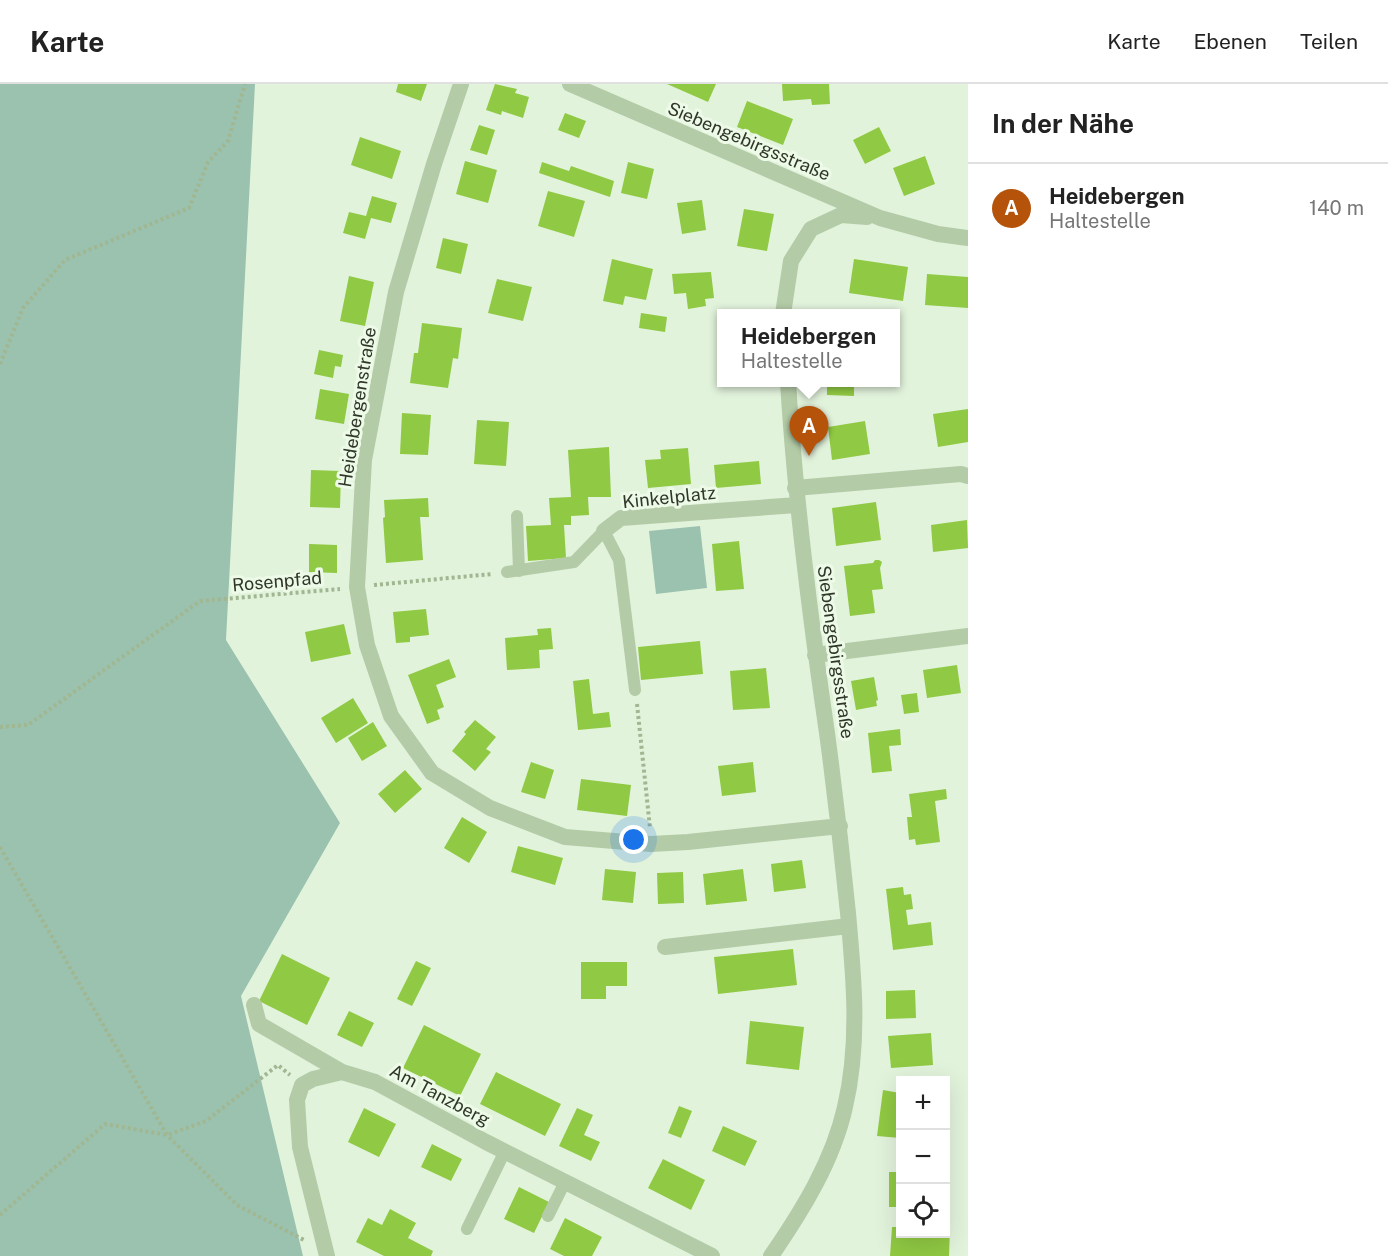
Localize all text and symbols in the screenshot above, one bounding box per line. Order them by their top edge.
text: Karte [30,25,104,58]
text: Karte [1107,29,1161,54]
text: Ebenen [1194,29,1267,54]
text: Teilen [1300,29,1358,54]
street label: Siebengebirgsstraße [665,97,833,185]
text: In der Nähe [992,108,1134,139]
text: Heidebergen [1049,183,1185,209]
text: A [1004,196,1019,220]
text: 140 m [1309,196,1364,220]
text: Haltestelle [1049,209,1151,233]
popup [717,309,900,387]
text: Heidebergen [741,323,876,349]
street label: Heidebergenstraße [334,325,380,489]
text: Haltestelle [741,349,843,373]
pin: A [790,406,828,456]
street label: Kinkelplatz [621,482,717,512]
street label: Siebengebirgsstraße [813,564,859,740]
street label: Rosenpfad [231,567,323,595]
your location [619,825,648,854]
street label: Am Tanzberg [386,1060,494,1130]
map controls [896,1076,950,1238]
button: + [896,1076,950,1130]
button: − [896,1130,950,1184]
button: locate [896,1184,950,1238]

